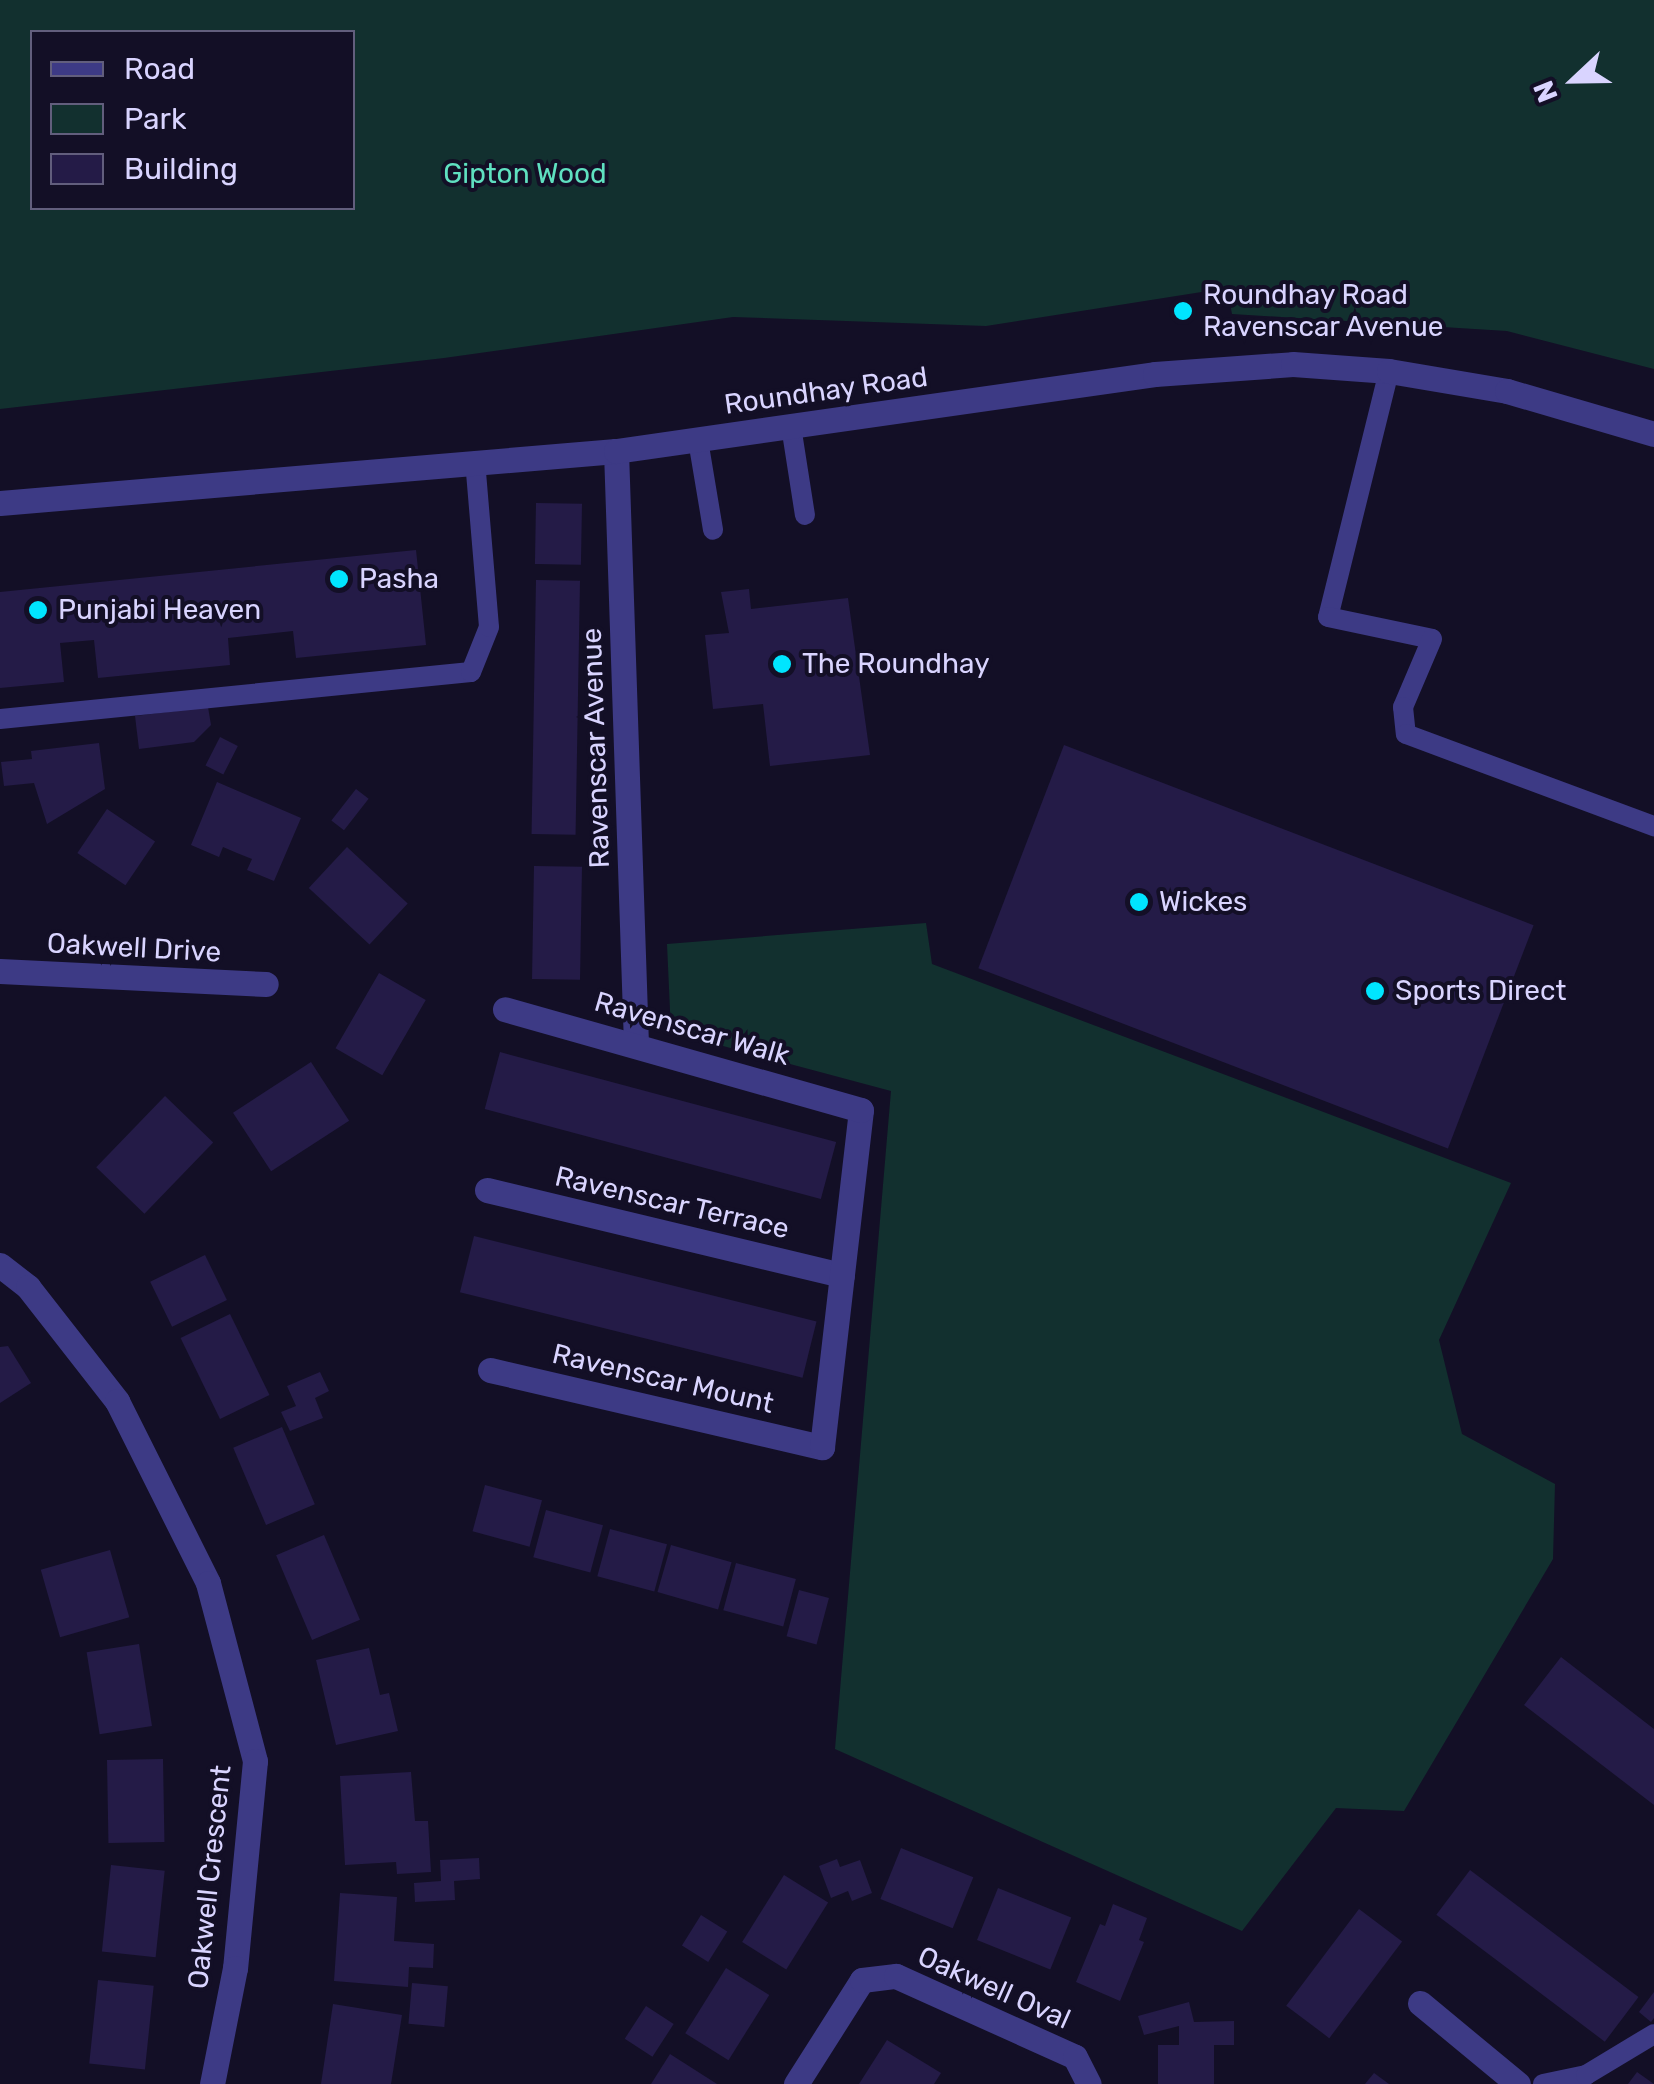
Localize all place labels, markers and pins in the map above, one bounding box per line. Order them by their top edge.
place label: Roundhay Road Ravenscar Avenue [1203,278,1445,344]
marker: Roundhay Road Ravenscar Avenue [1172,300,1194,322]
place label: Pasha [359,562,439,596]
marker: Pasha [328,568,350,590]
place label: Punjabi Heaven [58,593,261,627]
marker: Punjabi Heaven [27,599,49,621]
place label: The Roundhay [802,647,990,681]
marker: The Roundhay [771,653,793,675]
place label: Wickes [1159,885,1247,919]
marker: Wickes [1128,891,1150,913]
place label: Sports Direct [1395,974,1566,1008]
marker: Sports Direct [1364,980,1386,1002]

